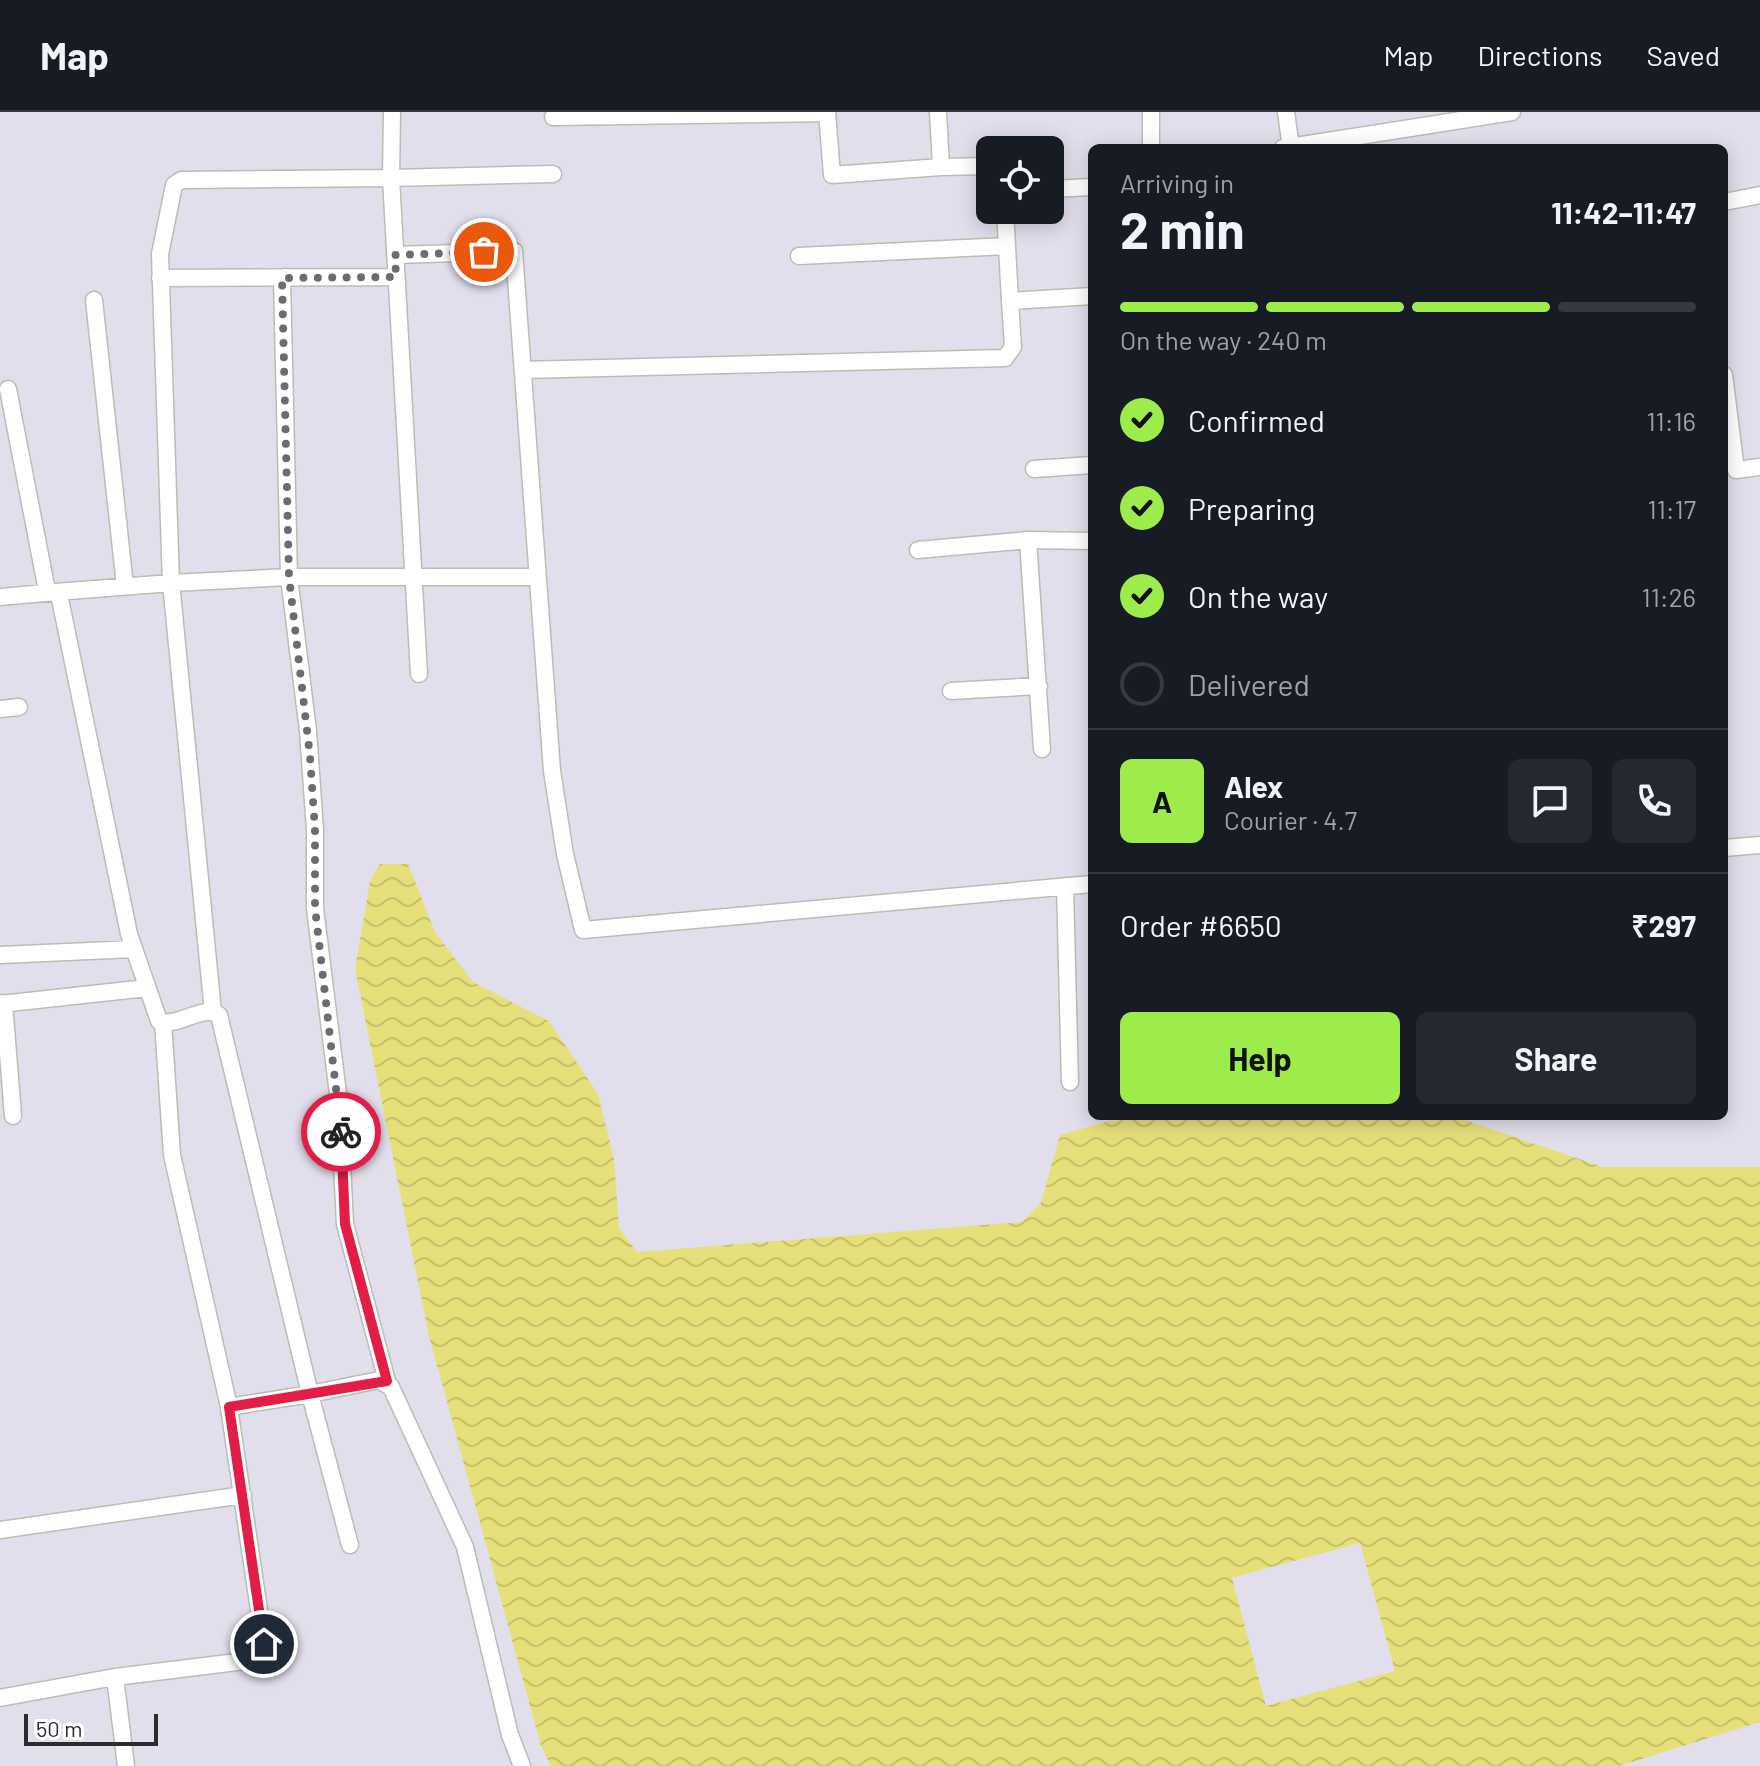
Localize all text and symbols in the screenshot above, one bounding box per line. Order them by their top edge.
text: Map [40,32,109,78]
text: Map [1384,38,1433,72]
text: Directions [1477,38,1603,72]
text: Saved [1647,38,1720,72]
map controls [976,136,1064,224]
button: locate [976,136,1064,224]
text: Arriving in [1120,167,1234,198]
text: 11:42–11:47 [1551,194,1696,230]
text: 2 min [1120,197,1245,259]
pin [450,218,518,286]
icon: bag [462,230,506,274]
text: On the way · 240 m [1120,324,1327,355]
icon: check [1120,398,1164,442]
text: Confirmed [1188,402,1325,438]
text: 11:16 [1646,405,1696,436]
icon: check [1120,486,1164,530]
text: Preparing [1188,490,1315,526]
text: 11:17 [1648,493,1696,524]
icon: check [1120,574,1164,618]
text: On the way [1188,578,1328,614]
text: 11:26 [1642,581,1696,612]
text: Delivered [1188,666,1310,702]
button: chat [1508,759,1592,843]
button: phone [1612,759,1696,843]
text: Alex [1224,768,1283,804]
text: A [1152,783,1172,819]
text: Courier · 4.7 [1224,804,1357,835]
text: Order #6650 [1120,907,1282,943]
text: ₹297 [1631,907,1696,943]
button: Help [1120,1012,1400,1104]
button: Share [1416,1012,1696,1104]
courier [301,1092,381,1172]
icon: bike [319,1110,363,1154]
pin [230,1610,298,1678]
icon: home [242,1622,286,1666]
scale bar [24,1710,158,1746]
text: 50 m [36,1715,82,1741]

